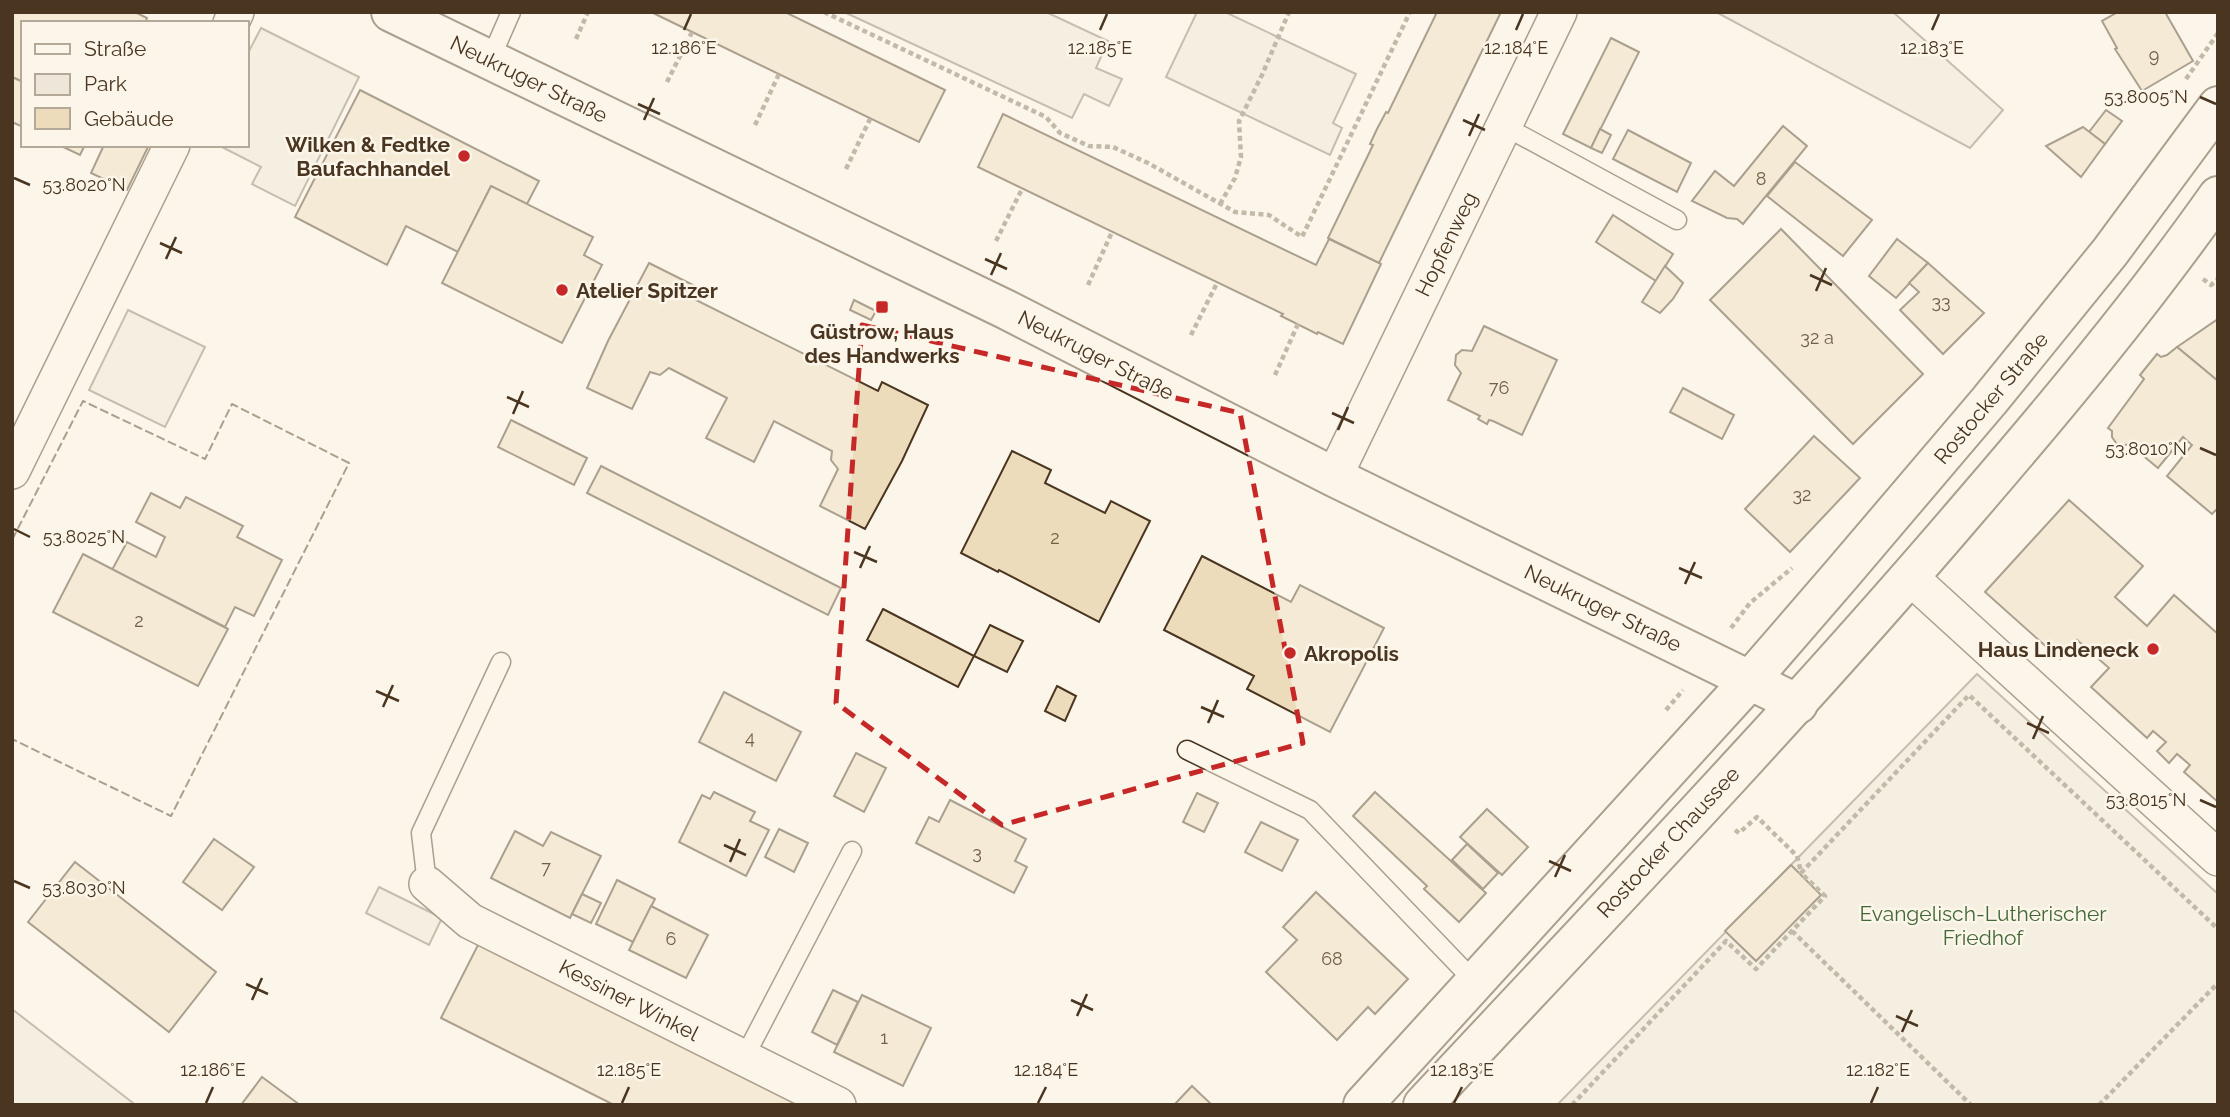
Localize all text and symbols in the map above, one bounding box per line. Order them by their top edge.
legend [21,21,248,147]
street label: Neukruger Straße [446,30,612,128]
text: Straße [84,36,146,61]
text: 12.186°E [651,37,717,58]
text: 12.185°E [1068,37,1132,58]
text: 12.184°E [1484,37,1548,58]
text: 12.183°E [1900,37,1964,58]
house number: 9 [2149,45,2159,66]
text: Park [84,71,127,96]
text: 53.8005°N [2104,86,2188,107]
text: Gebäude [84,106,174,131]
place label: Wilken & Fedtke Baufachhandel [285,132,450,181]
marker: Wilken & Fedtke Baufachhandel [456,148,472,164]
house number: 8 [1756,168,1766,189]
text: 53.8020°N [42,174,126,195]
street label: Hopfenweg [1410,187,1482,301]
place label: Atelier Spitzer [576,278,718,303]
marker: Atelier Spitzer [554,282,570,298]
house number: 33 [1931,291,1951,312]
marker: Güstrow, Haus des Handwerks [874,299,890,315]
street label: Neukruger Straße [1014,305,1178,405]
place label: Güstrow, Haus des Handwerks [804,319,960,368]
house number: 32 a [1800,327,1834,348]
street label: Rostocker Straße [1929,327,2053,469]
house number: 76 [1489,377,1509,398]
text: 53.8010°N [2105,438,2187,459]
house number: 32 [1793,484,1812,505]
text: 53.8025°N [43,526,125,547]
house number: 2 [1050,527,1060,548]
street label: Neukruger Straße [1520,559,1686,657]
house number: 2 [134,610,144,631]
place label: Haus Lindeneck [1978,637,2139,662]
place label: Akropolis [1304,641,1399,666]
marker: Haus Lindeneck [2145,641,2161,657]
marker: Akropolis [1282,645,1298,661]
house number: 4 [745,727,755,748]
street label: Rostocker Chaussee [1592,761,1744,923]
text: 53.8015°N [2106,789,2186,810]
house number: 3 [972,842,982,863]
house number: 7 [541,857,551,878]
text: 53.8030°N [42,877,126,898]
park label: Evangelisch-Lutherischer Friedhof [1859,901,2107,950]
house number: 6 [666,928,677,949]
house number: 68 [1321,948,1343,969]
street label: Kessiner Winkel [555,954,703,1046]
house number: 1 [880,1027,888,1048]
text: 12.186°E [180,1059,246,1080]
text: 12.185°E [597,1059,661,1080]
text: 12.184°E [1014,1059,1078,1080]
text: 12.183°E [1430,1059,1494,1080]
text: 12.182°E [1846,1059,1910,1080]

